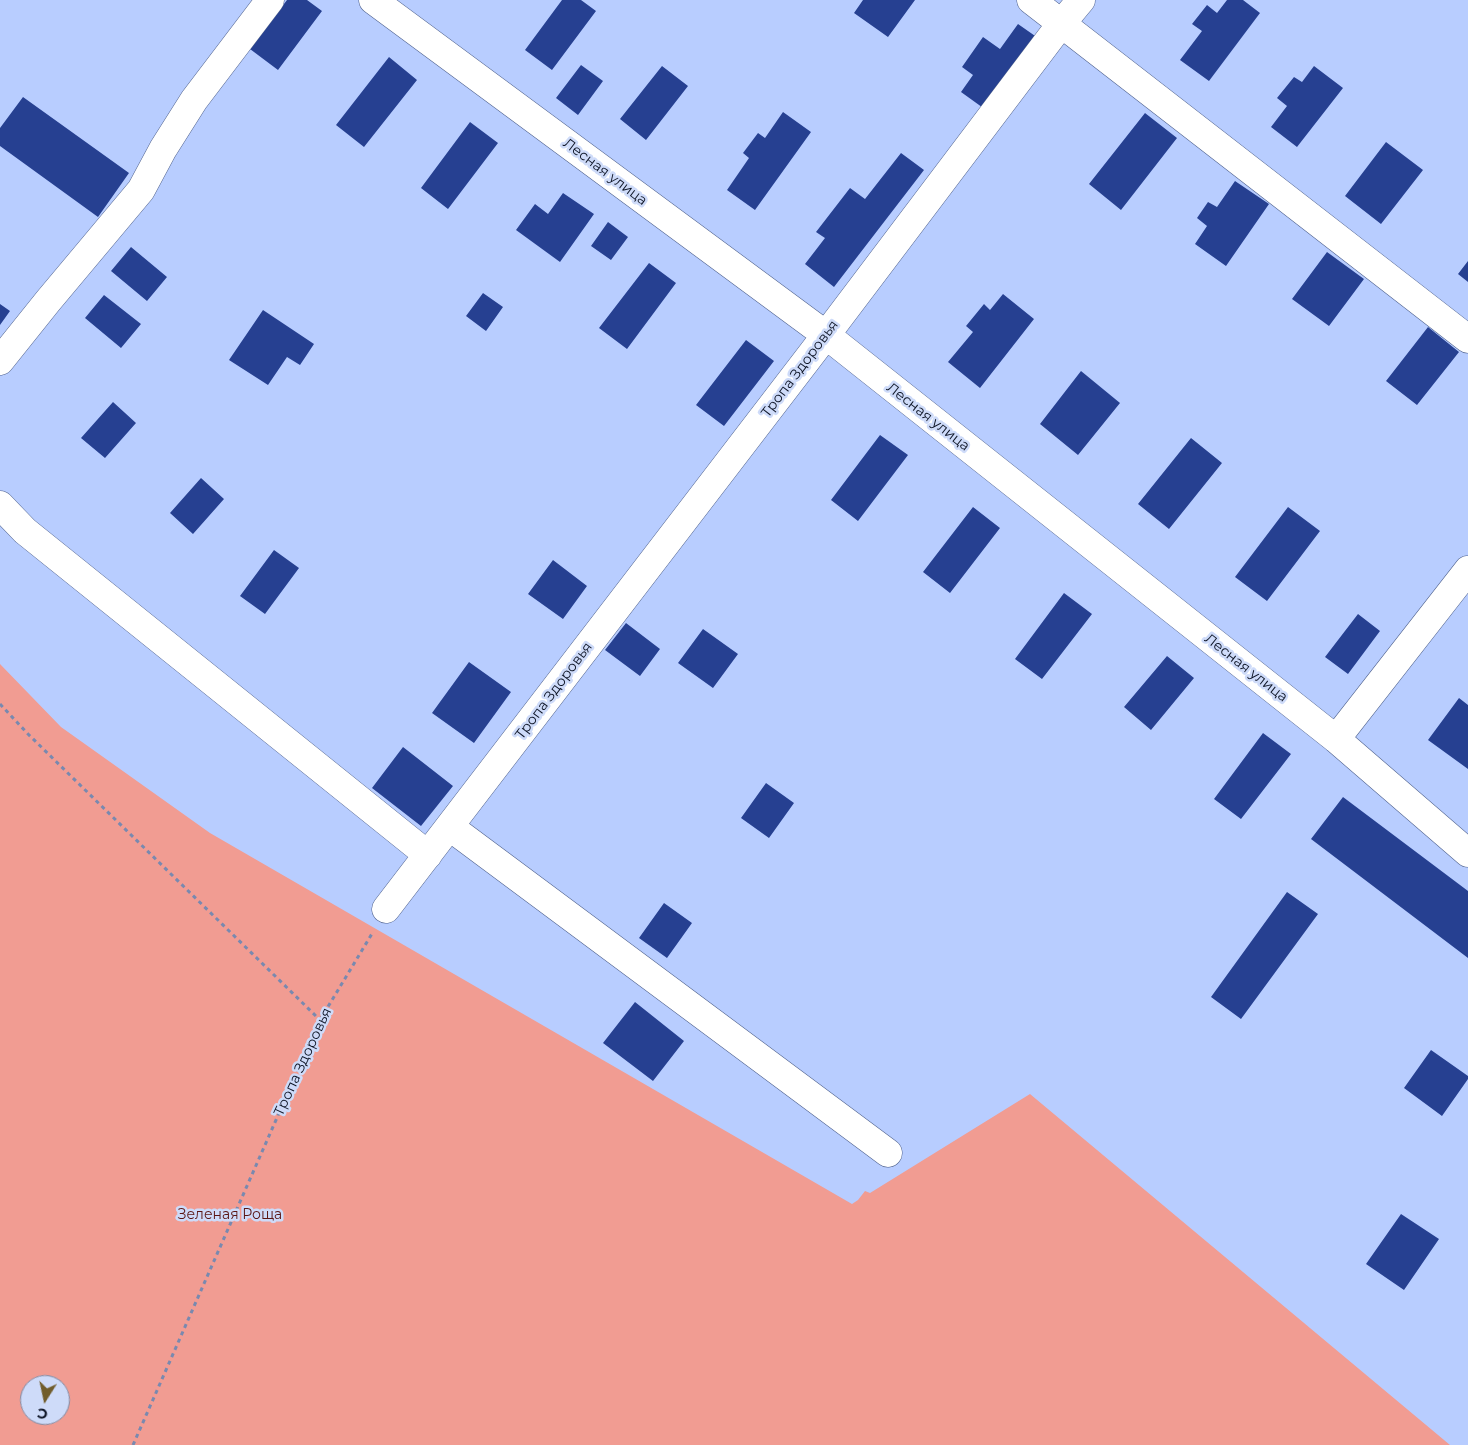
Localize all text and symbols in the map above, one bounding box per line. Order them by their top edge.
street label: Лесная улица [560,135,650,209]
street label: Тропа Здоровья [758,317,842,421]
street label: Лесная улица [883,379,973,455]
street label: Лесная улица [1201,630,1291,706]
street label: Тропа Здоровья [512,639,596,743]
street label: Тропа Здоровья [271,1005,335,1119]
park label: Зеленая Роща [178,1207,282,1223]
north arrow [20,1375,70,1425]
text: С [36,1404,49,1424]

